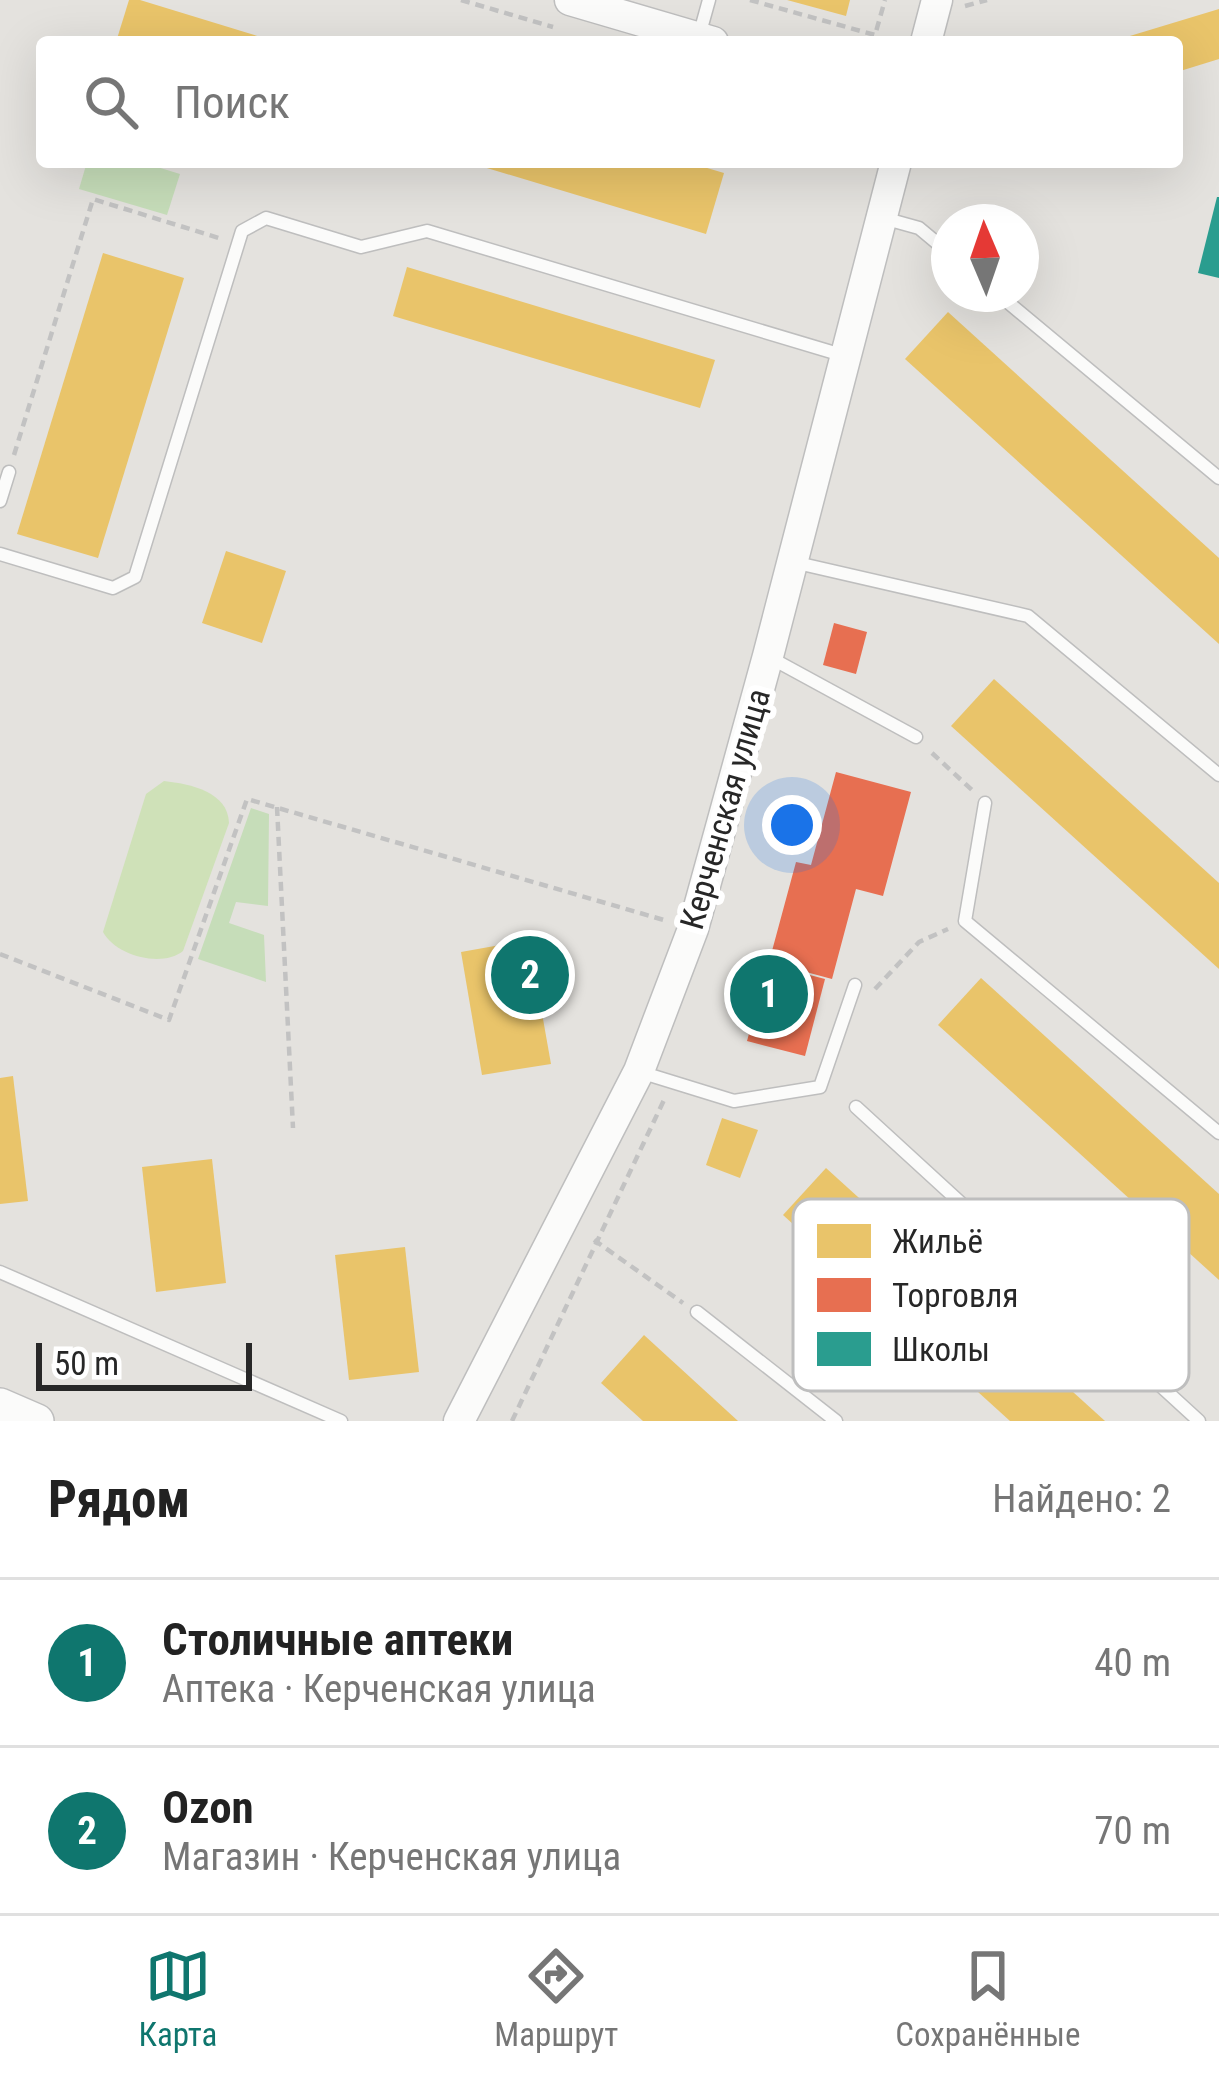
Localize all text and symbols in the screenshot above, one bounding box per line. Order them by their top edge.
search box [36,36,1183,168]
icon: search [78,69,144,135]
text: Поиск [174,76,290,129]
north arrow [931,204,1039,312]
street label: Керченская улица [672,684,778,934]
your location [762,795,822,855]
pin: 2 [491,930,569,1020]
pin: 1 [730,949,808,1039]
legend [793,1199,1189,1391]
text: Жильё [892,1222,983,1261]
text: Торговля [892,1276,1018,1315]
text: Школы [892,1330,990,1369]
scale bar [36,1337,252,1390]
text: 50 m [54,1344,119,1383]
text: Рядом [48,1470,190,1529]
text: Найдено: 2 [992,1476,1171,1522]
text: Столичные аптеки [162,1613,513,1666]
text: 1 [77,1640,97,1686]
text: 40 m [1094,1640,1171,1686]
text: Аптека · Керченская улица [162,1666,596,1712]
text: Ozon [162,1781,254,1834]
text: 2 [77,1808,97,1854]
text: 70 m [1094,1808,1171,1854]
text: Магазин · Керченская улица [162,1834,621,1880]
tab: Карта [138,1943,217,2054]
tab: Маршрут [494,1943,618,2054]
tab: Сохранённые [895,1943,1081,2054]

